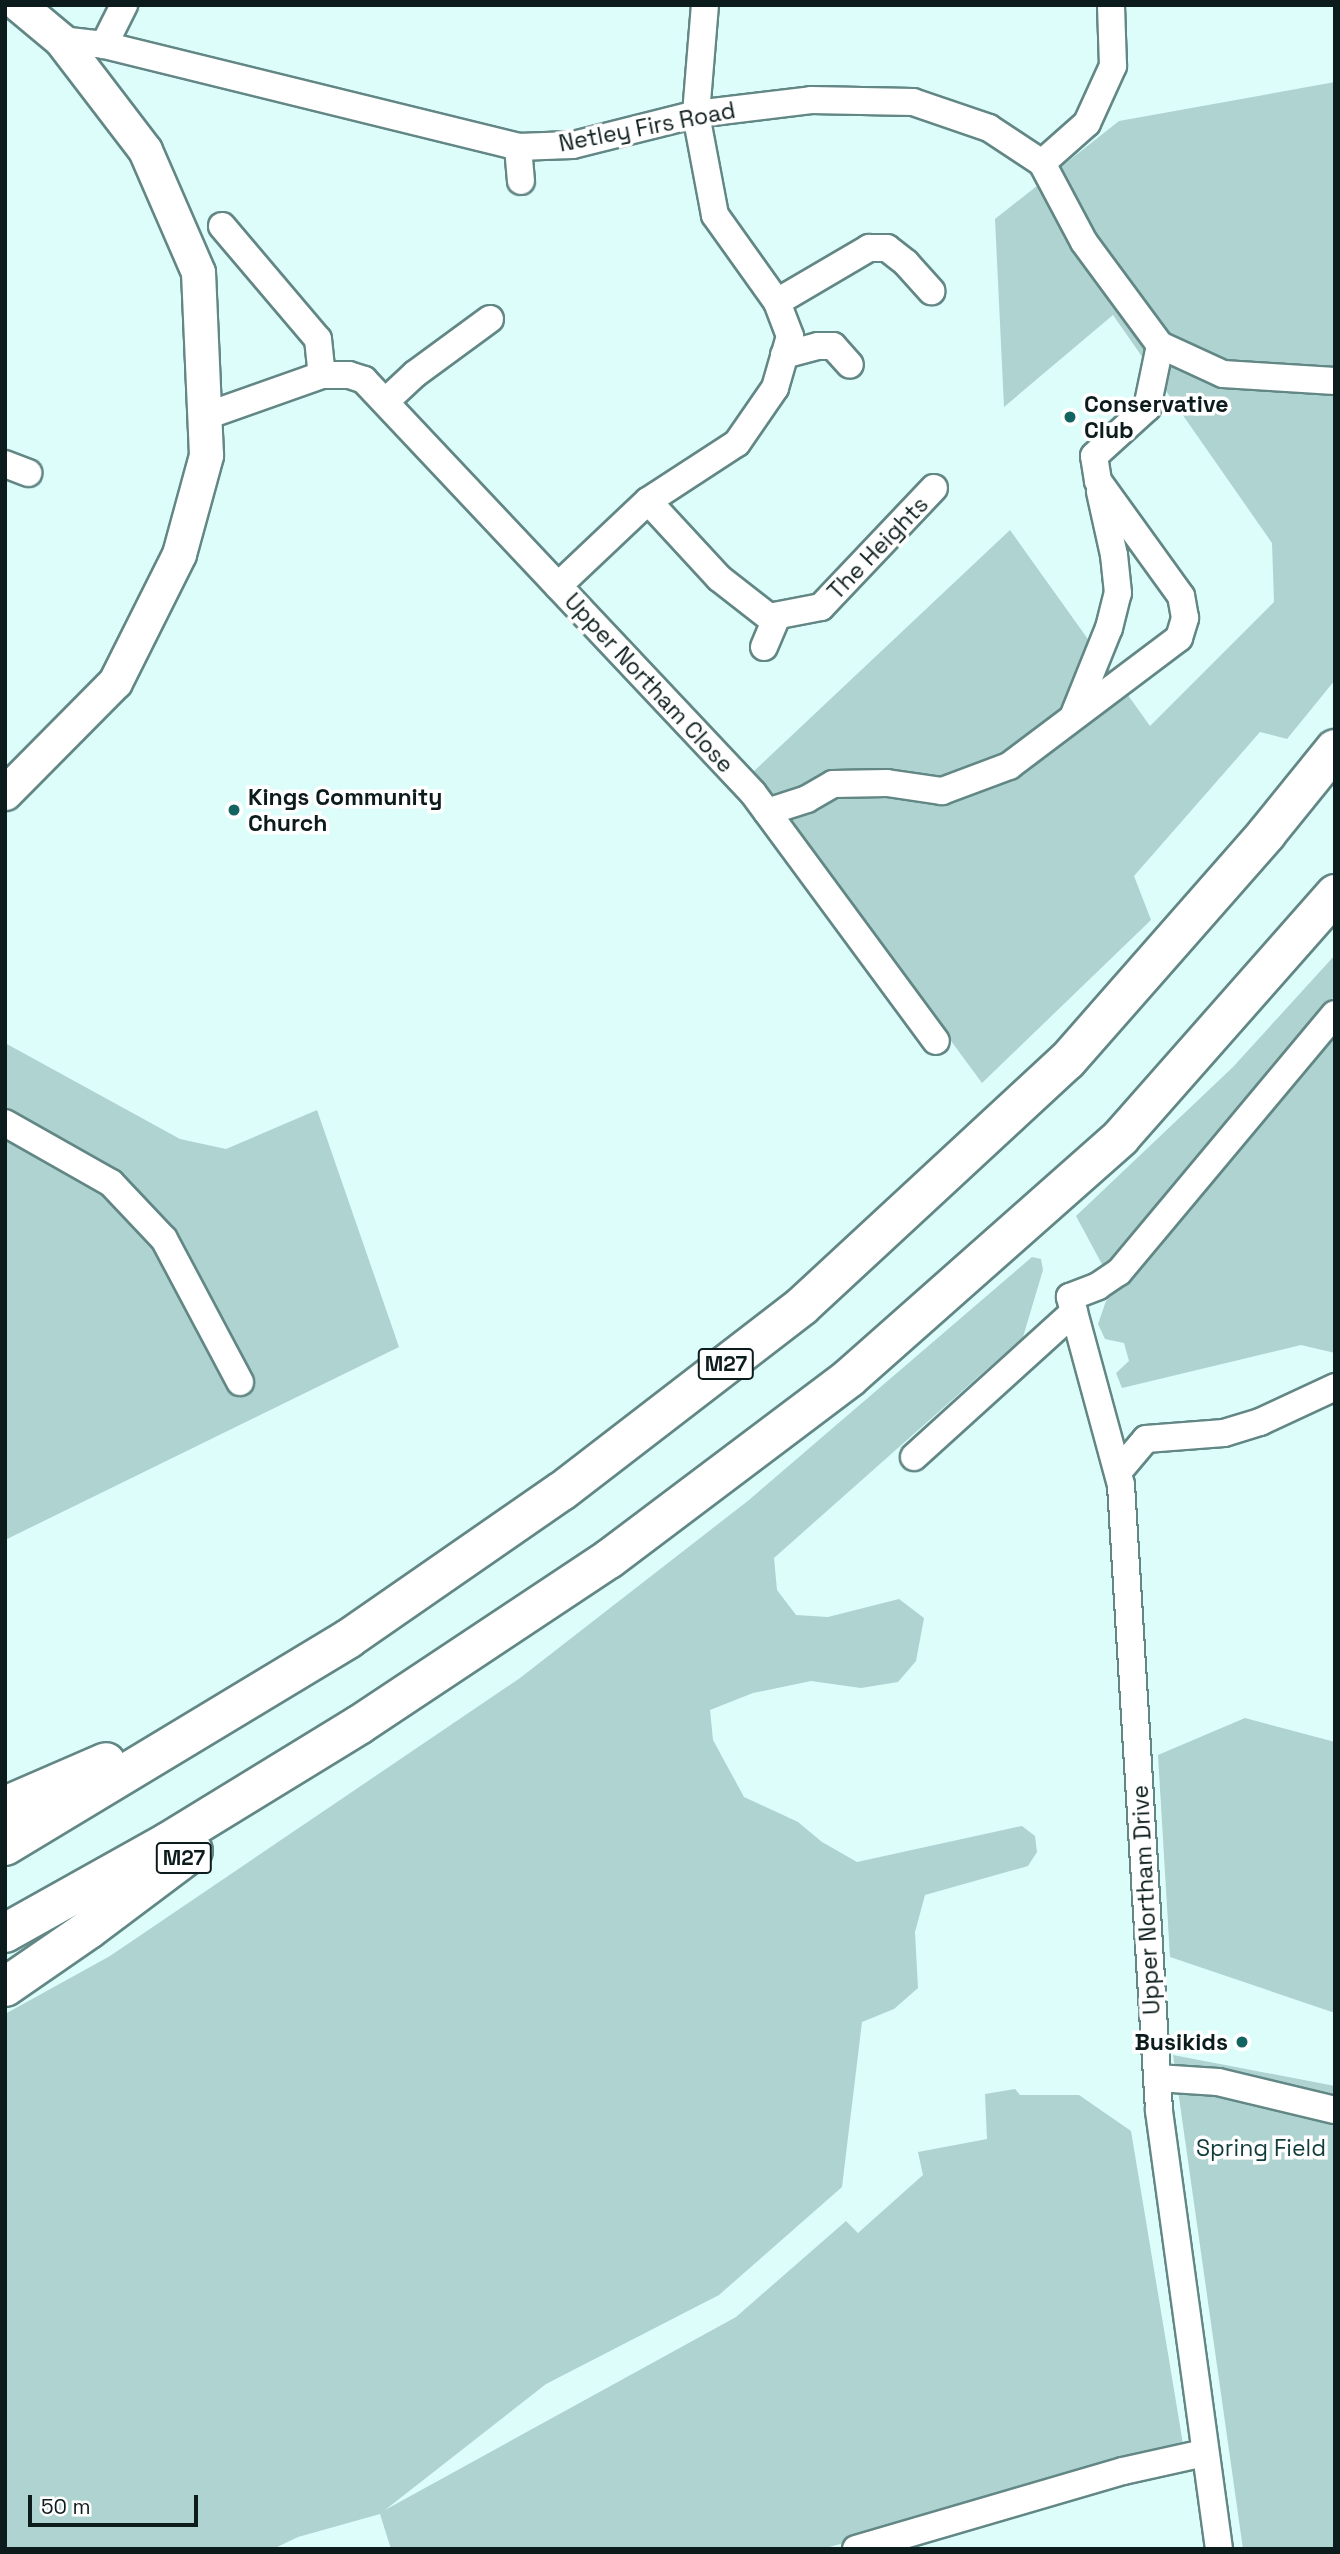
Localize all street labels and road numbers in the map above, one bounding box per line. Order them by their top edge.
street label: Netley Firs Road [556,96,738,158]
street label: The Heights [822,491,934,605]
street label: Upper Northam Close [559,588,739,778]
road number: M27 [696,1346,756,1382]
street label: Upper Northam Drive [1126,1784,1166,2016]
road number: M27 [154,1840,214,1876]

